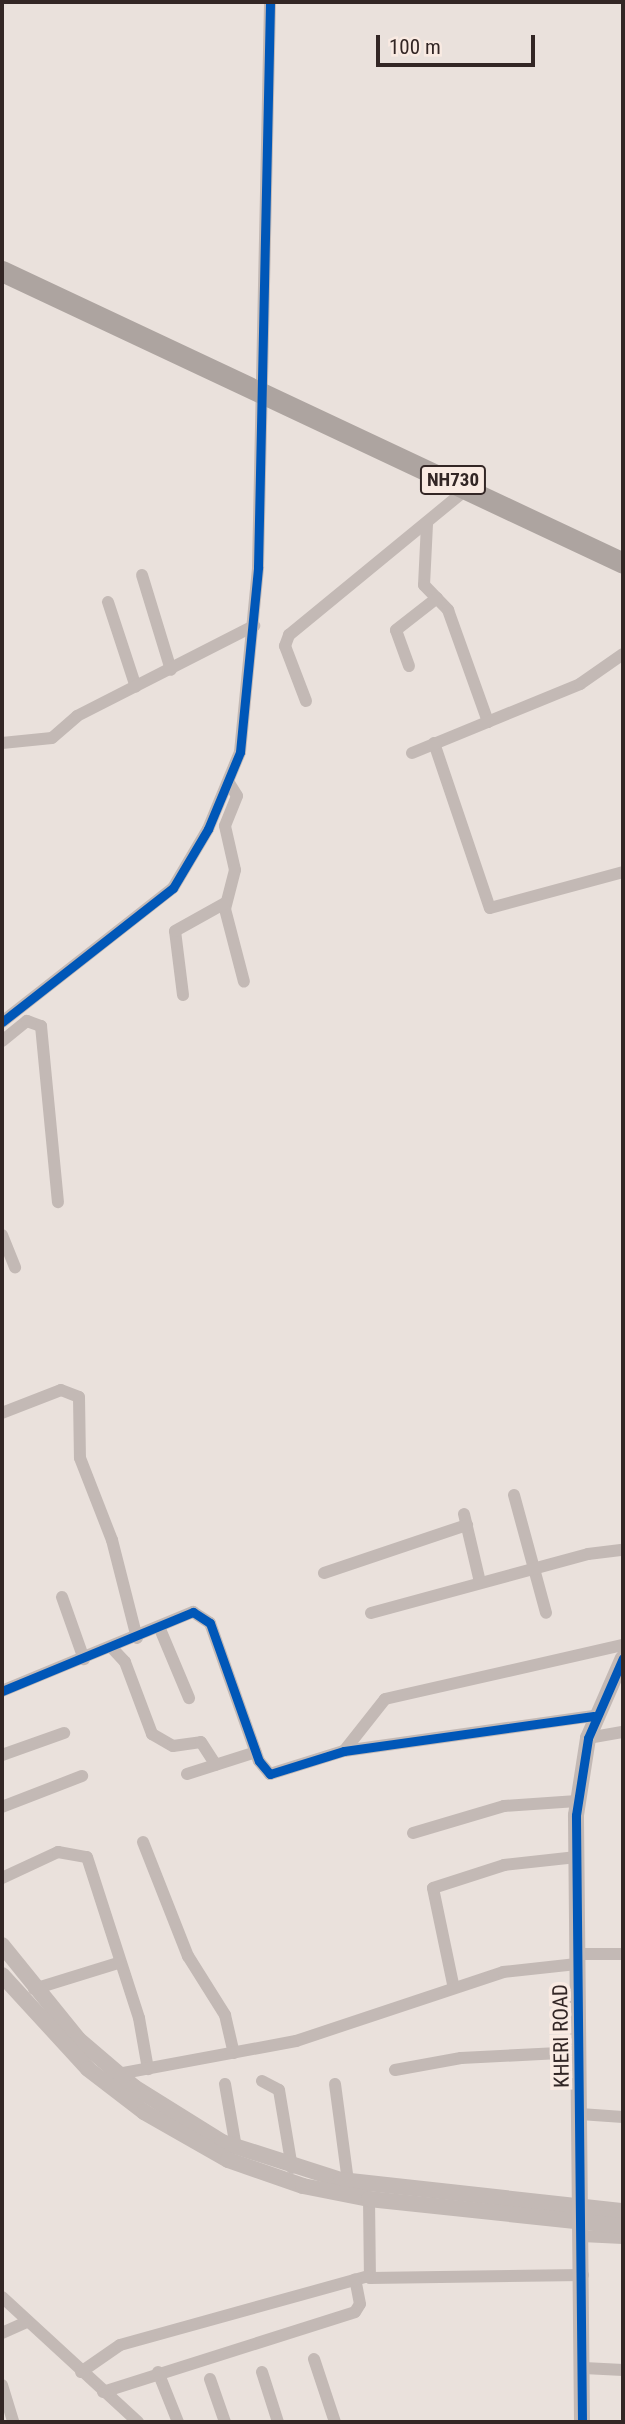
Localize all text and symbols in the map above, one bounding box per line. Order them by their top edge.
scale bar [380,21,539,65]
text: 100 m [389,35,441,59]
road number: NH730 [420,464,486,495]
street label: KHERI ROAD [547,1984,575,2088]

